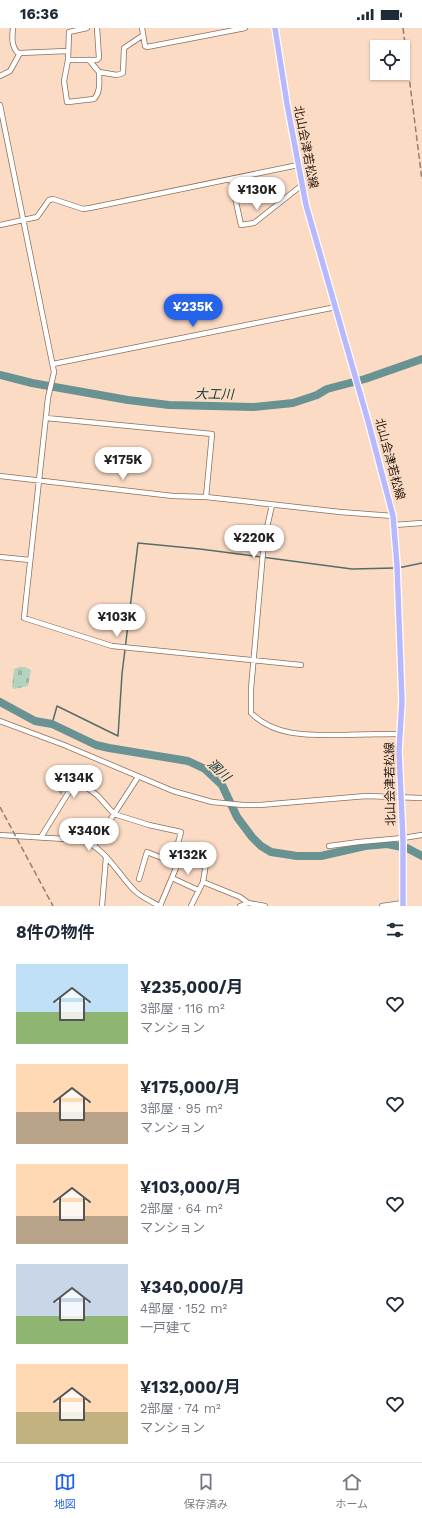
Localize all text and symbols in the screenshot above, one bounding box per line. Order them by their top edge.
text: 16:36 [20,5,58,23]
map controls [370,40,410,80]
button: locate [370,40,410,80]
street label: 北山会津若松線 [291,104,321,190]
pin: ¥130K [229,177,285,211]
text: ¥130K [237,182,277,197]
pin: ¥235K [165,294,221,328]
text: ¥235K [173,299,213,314]
water label: 大工川 [194,386,236,402]
street label: 北山会津若松線 [372,417,408,501]
pin: ¥175K [95,447,151,481]
text: ¥175K [104,452,142,467]
pin: ¥220K [226,525,282,559]
text: ¥220K [233,530,275,545]
pin: ¥103K [89,604,145,638]
text: ¥103K [97,609,137,624]
street label: 北山会津若松線 [382,742,398,826]
water label: 溷川 [204,756,235,786]
pin: ¥134K [46,765,102,799]
text: ¥134K [54,770,94,785]
pin: ¥340K [61,818,117,852]
text: ¥340K [68,823,110,838]
pin: ¥132K [160,842,216,876]
text: ¥132K [169,847,207,862]
icon: filters [384,919,406,941]
text: 8件の物件 [16,922,95,942]
text: ¥235,000/月 [140,977,244,997]
icon: home [48,980,96,1028]
icon: heart [384,993,406,1015]
text: 3部屋 · 116 m² [140,1001,225,1016]
text: マンション [140,1020,205,1035]
text: ¥175,000/月 [140,1077,241,1097]
icon: home [48,1080,96,1128]
icon: heart [384,1093,406,1115]
text: 3部屋 · 95 m² [140,1101,223,1116]
text: マンション [140,1120,205,1135]
text: ¥103,000/月 [140,1177,242,1197]
icon: home [48,1180,96,1228]
icon: heart [384,1193,406,1215]
text: 2部屋 · 64 m² [140,1201,223,1216]
text: マンション [140,1220,205,1235]
text: ¥340,000/月 [140,1277,245,1297]
icon: home [48,1280,96,1328]
icon: heart [384,1293,406,1315]
text: 4部屋 · 152 m² [140,1301,227,1316]
text: 一戸建て [140,1320,192,1335]
text: ¥132,000/月 [140,1377,241,1397]
icon: home [48,1380,96,1428]
icon: heart [384,1393,406,1415]
text: 2部屋 · 74 m² [140,1401,221,1416]
text: マンション [140,1420,205,1435]
tab: 地図 [54,1471,76,1511]
tab: 保存済み [184,1471,228,1511]
tab: ホーム [335,1471,368,1511]

